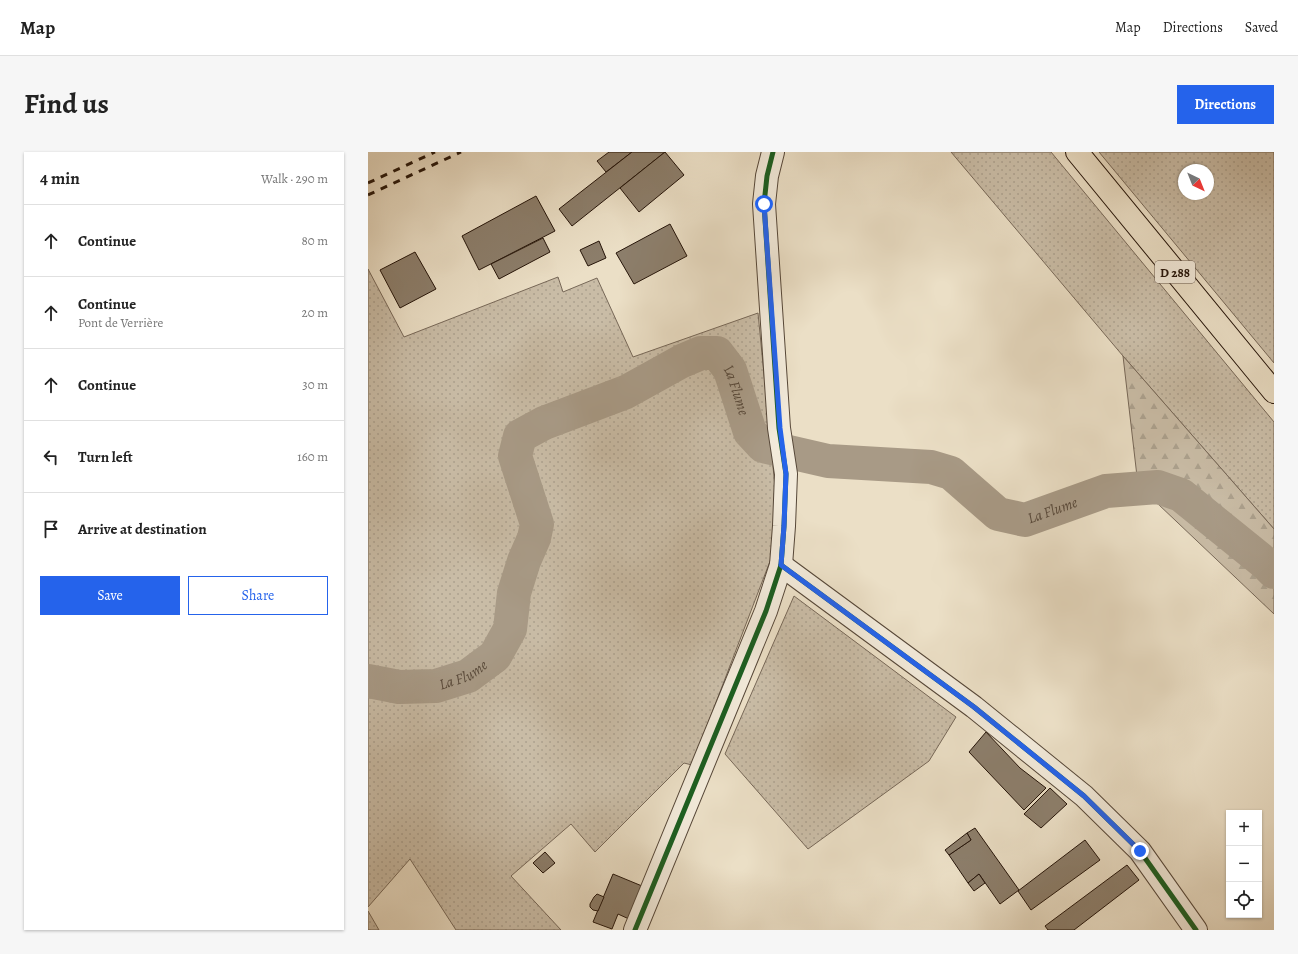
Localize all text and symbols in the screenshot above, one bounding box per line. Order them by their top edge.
text: Map [20,15,55,41]
text: Map [1115,18,1141,37]
text: Directions [1163,18,1223,37]
text: Saved [1245,18,1278,37]
text: Find us [24,85,109,123]
button: Directions [1177,85,1274,124]
north arrow [1178,164,1214,200]
text: 4 min [40,167,80,190]
text: Walk · 290 m [261,170,328,187]
route start [755,195,773,213]
icon: ahead [40,230,62,252]
text: Continue [78,231,136,251]
text: 80 m [301,232,328,249]
road number: D 288 [1155,261,1195,283]
text: Continue [78,294,136,314]
icon: ahead [40,302,62,324]
text: 20 m [302,304,328,321]
text: Pont de Verrière [78,314,163,331]
water label: La Flume [719,360,754,418]
icon: ahead [40,374,62,396]
text: Continue [78,375,136,395]
text: 30 m [302,376,328,393]
icon: left [40,446,62,468]
text: Turn left [78,447,133,467]
text: 160 m [297,448,328,465]
water label: La Flume [1025,492,1081,528]
icon: arrive [40,518,62,540]
text: Arrive at destination [78,519,207,539]
button: Save [40,576,180,615]
button: Share [188,576,328,615]
water label: La Flume [436,655,492,694]
map controls [1226,810,1262,918]
button: + [1226,810,1262,846]
route end [1131,842,1149,860]
button: − [1226,846,1262,882]
button: locate [1226,882,1262,918]

